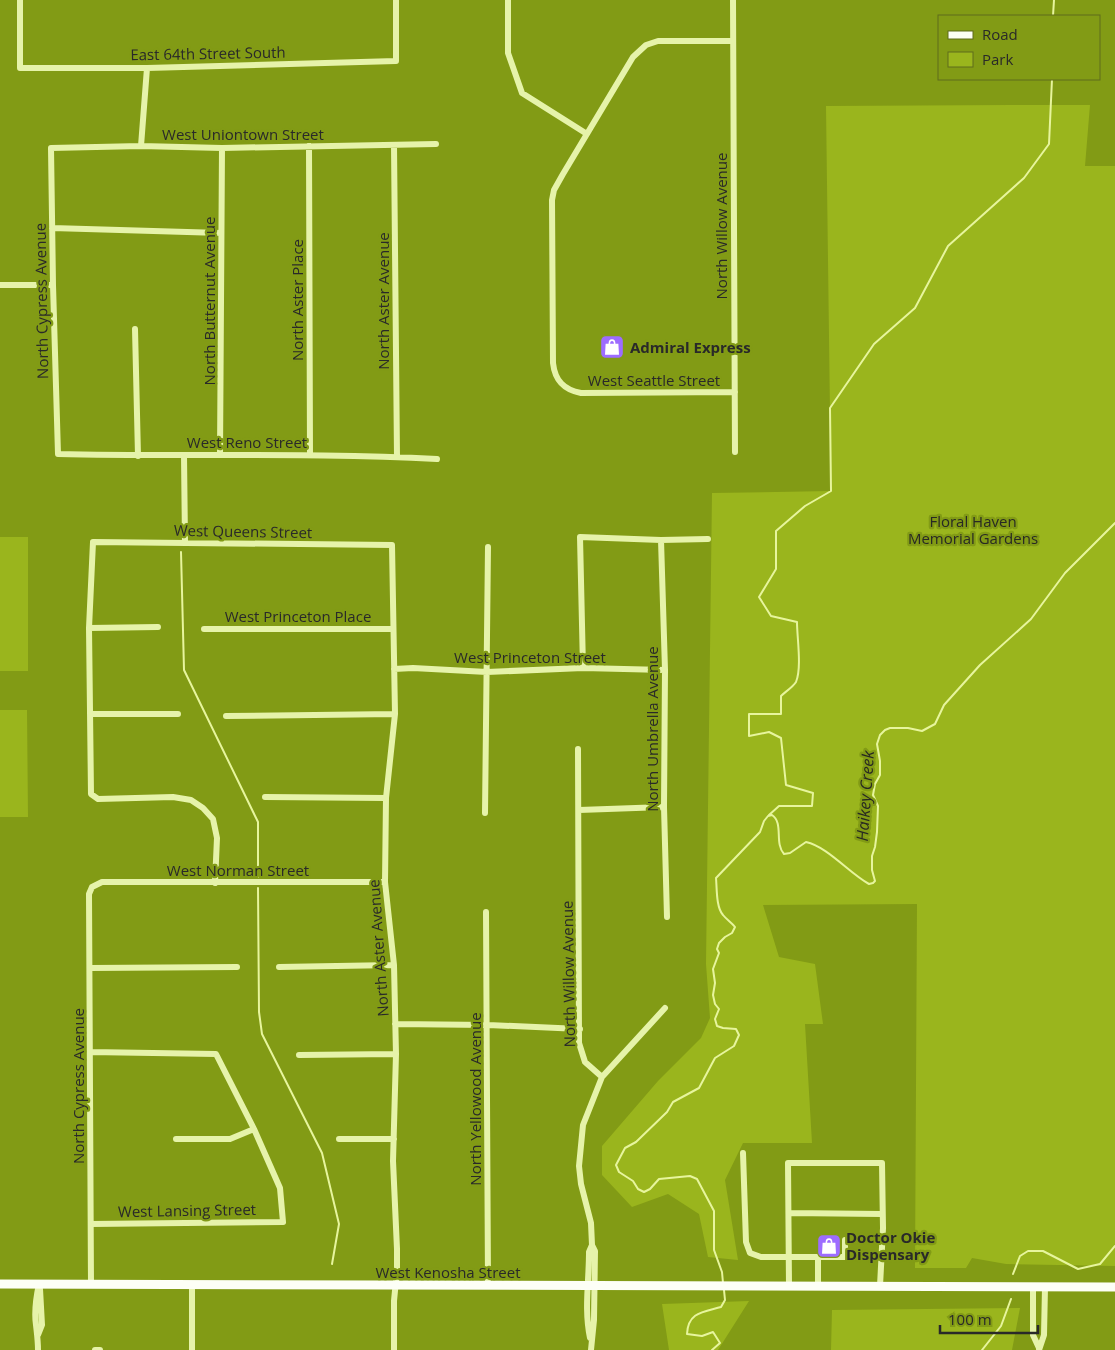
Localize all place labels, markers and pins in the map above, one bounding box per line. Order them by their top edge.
shop icon: Admiral Express [599,334,625,360]
place label: Admiral Express [630,337,751,357]
place label: Doctor Okie Dispensary [846,1227,935,1264]
shop icon: Doctor Okie Dispensary [816,1233,842,1259]

